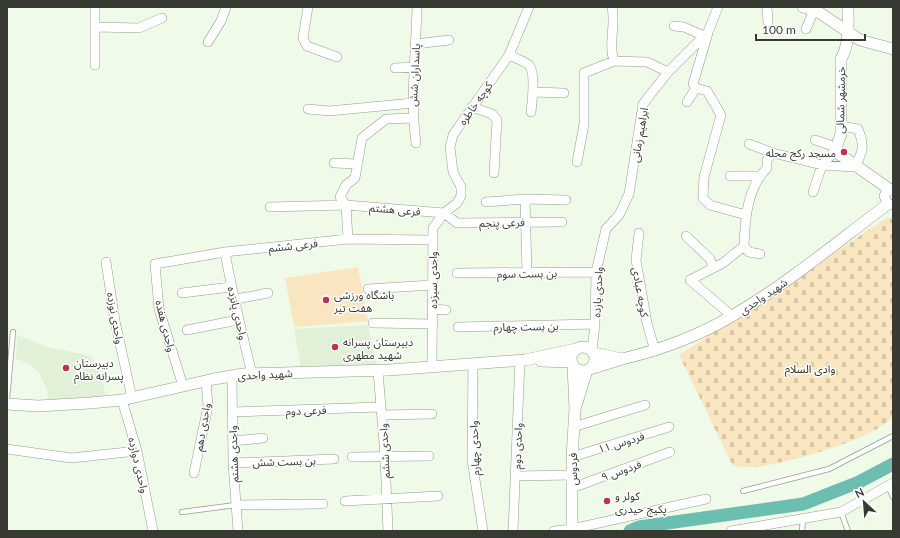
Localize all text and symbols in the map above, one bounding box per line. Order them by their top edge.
scale bar [756,16,865,42]
text: 100 m [762,22,796,37]
street label: پاسداران شش [406,43,424,107]
street label: خرمشهر شمالی [833,66,848,134]
street label: كوچه خاطره [455,78,497,128]
street label: ابراهیم زمانی [628,107,653,164]
place label: مسجد رکج محله [766,146,836,161]
marker: مسجد رکج محله [839,147,849,157]
street label: فرعی هشتم [369,200,421,221]
street label: فرعی پنجم [479,215,525,232]
street label: فرعی ششم [268,236,319,257]
street label: واحدی سیزده [426,251,440,309]
street label: بن بست سوم [497,266,557,282]
street label: واحدی یازده [589,266,606,318]
street label: کوچه عبادی [628,266,652,319]
street label: شهید واحدی [736,275,790,318]
street label: واحدی پانزده [224,285,250,341]
place label: باشگاه ورزشی هفت تیر [333,288,394,315]
street label: واحدی نوزده [104,291,127,345]
marker: باشگاه ورزشی هفت تیر [321,295,331,305]
street label: واحدی هفده [152,299,179,354]
street label: بن بست چهارم [493,319,559,335]
place label: دبیرستان پسرانه شهید مطهری [343,335,413,362]
marker: دبیرستان پسرانه شهید مطهری [330,342,340,352]
place label: دبیرستان پسرانه نظام [74,356,124,384]
park label: وادی السلام [785,362,835,377]
marker: دبیرستان پسرانه نظام [61,363,71,373]
street label: شهید واحدی [237,366,293,383]
street label: واحدی دهم [191,402,216,453]
street label: فرعی دوم [285,403,327,419]
street label: واحدی چهارم [467,420,483,476]
street label: واحدی دوم [510,422,526,470]
street label: واحدی ششم [376,423,395,479]
street label: واحدی هشتم [226,425,243,483]
street label: فردوس ۱۱ [596,429,646,456]
street label: واحدی دوازده [125,436,152,495]
street label: بن بست شش [252,453,316,470]
street label: فردوس [566,453,580,485]
street label: فردوس ۹ [599,457,643,484]
north arrow [844,482,884,522]
text: N [853,485,866,500]
place label: کولر و پکیج حیدری [615,489,667,517]
marker: کولر و پکیج حیدری [602,496,612,506]

